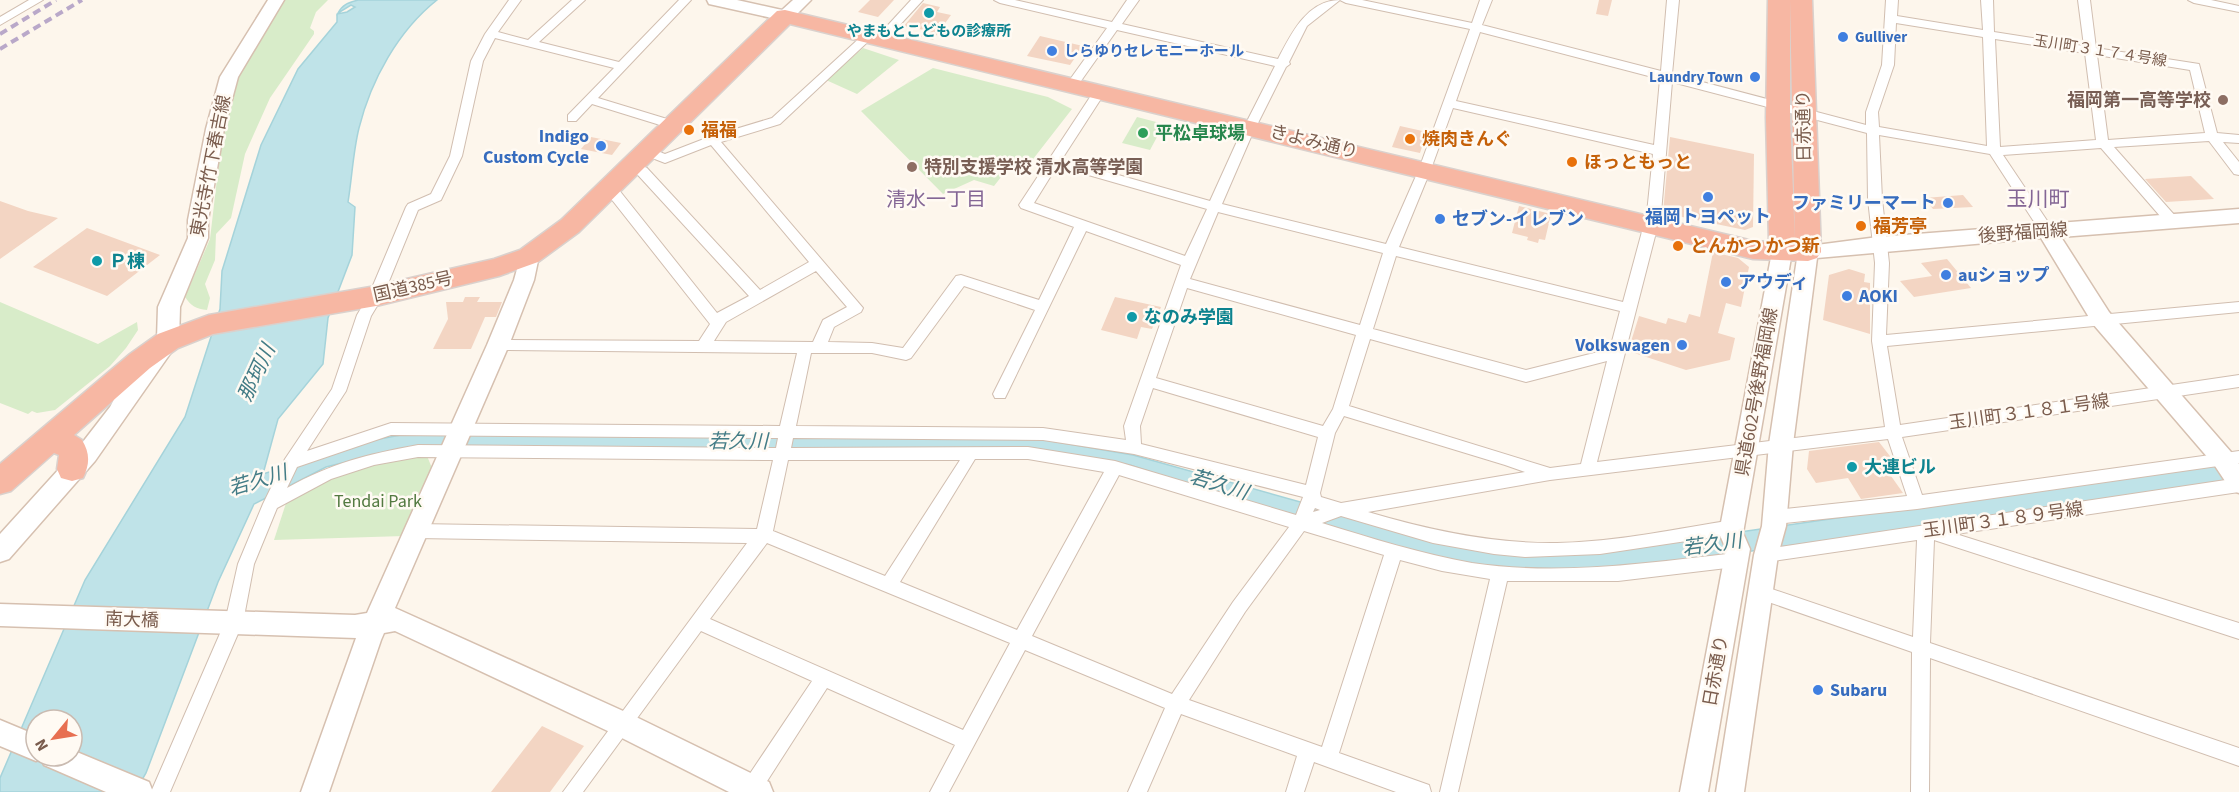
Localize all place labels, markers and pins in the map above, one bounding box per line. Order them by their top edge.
marker: やまもとこどもの診療所 [922,6,936,20]
place label: やまもとこどもの診療所 [847,21,1011,42]
place label: Gulliver [1855,27,1907,48]
marker: Gulliver [1836,30,1850,44]
place label: しらゆりセレモニーホール [1064,41,1244,62]
marker: しらゆりセレモニーホール [1045,44,1059,58]
place label: Laundry Town [1649,67,1743,88]
marker: Laundry Town [1748,70,1762,84]
place label: 福岡第一高等学校 [2067,88,2211,113]
marker: 福岡第一高等学校 [2216,93,2230,107]
place label: 福福 [701,118,737,143]
place label: 平松卓球場 [1155,121,1245,146]
marker: 福福 [682,123,696,137]
place label: Indigo Custom Cycle [483,124,589,170]
marker: 平松卓球場 [1136,126,1150,140]
place label: 焼肉きんぐ [1422,127,1512,152]
marker: 焼肉きんぐ [1403,132,1417,146]
marker: Indigo Custom Cycle [594,139,608,153]
place label: ほっともっと [1584,150,1692,175]
place label: 特別支援学校 清水高等学園 [924,155,1144,180]
marker: ほっともっと [1565,155,1579,169]
marker: 特別支援学校 清水高等学園 [905,160,919,174]
marker: 福岡トヨペット [1701,190,1715,204]
place label: ファミリーマート [1792,191,1936,216]
marker: ファミリーマート [1941,196,1955,210]
place label: 福岡トヨペット [1645,205,1771,230]
place label: セブン-イレブン [1452,207,1584,232]
marker: セブン-イレブン [1433,212,1447,226]
place label: 福芳亭 [1873,214,1927,239]
marker: 福芳亭 [1854,219,1868,233]
place label: とんかつ かつ新 [1690,234,1820,259]
marker: とんかつ かつ新 [1671,239,1685,253]
place label: Ｐ棟 [109,249,145,274]
marker: Ｐ棟 [90,254,104,268]
place label: auショップ [1958,263,2050,288]
marker: auショップ [1939,268,1953,282]
place label: アウディ [1738,270,1809,295]
marker: アウディ [1719,275,1733,289]
place label: AOKI [1858,284,1898,309]
marker: AOKI [1840,289,1854,303]
place label: なのみ学園 [1144,305,1234,330]
marker: なのみ学園 [1125,310,1139,324]
place label: Volkswagen [1574,333,1670,358]
marker: Volkswagen [1675,338,1689,352]
place label: 大連ビル [1864,455,1936,480]
marker: 大連ビル [1845,460,1859,474]
place label: Subaru [1830,678,1887,703]
marker: Subaru [1811,683,1825,697]

